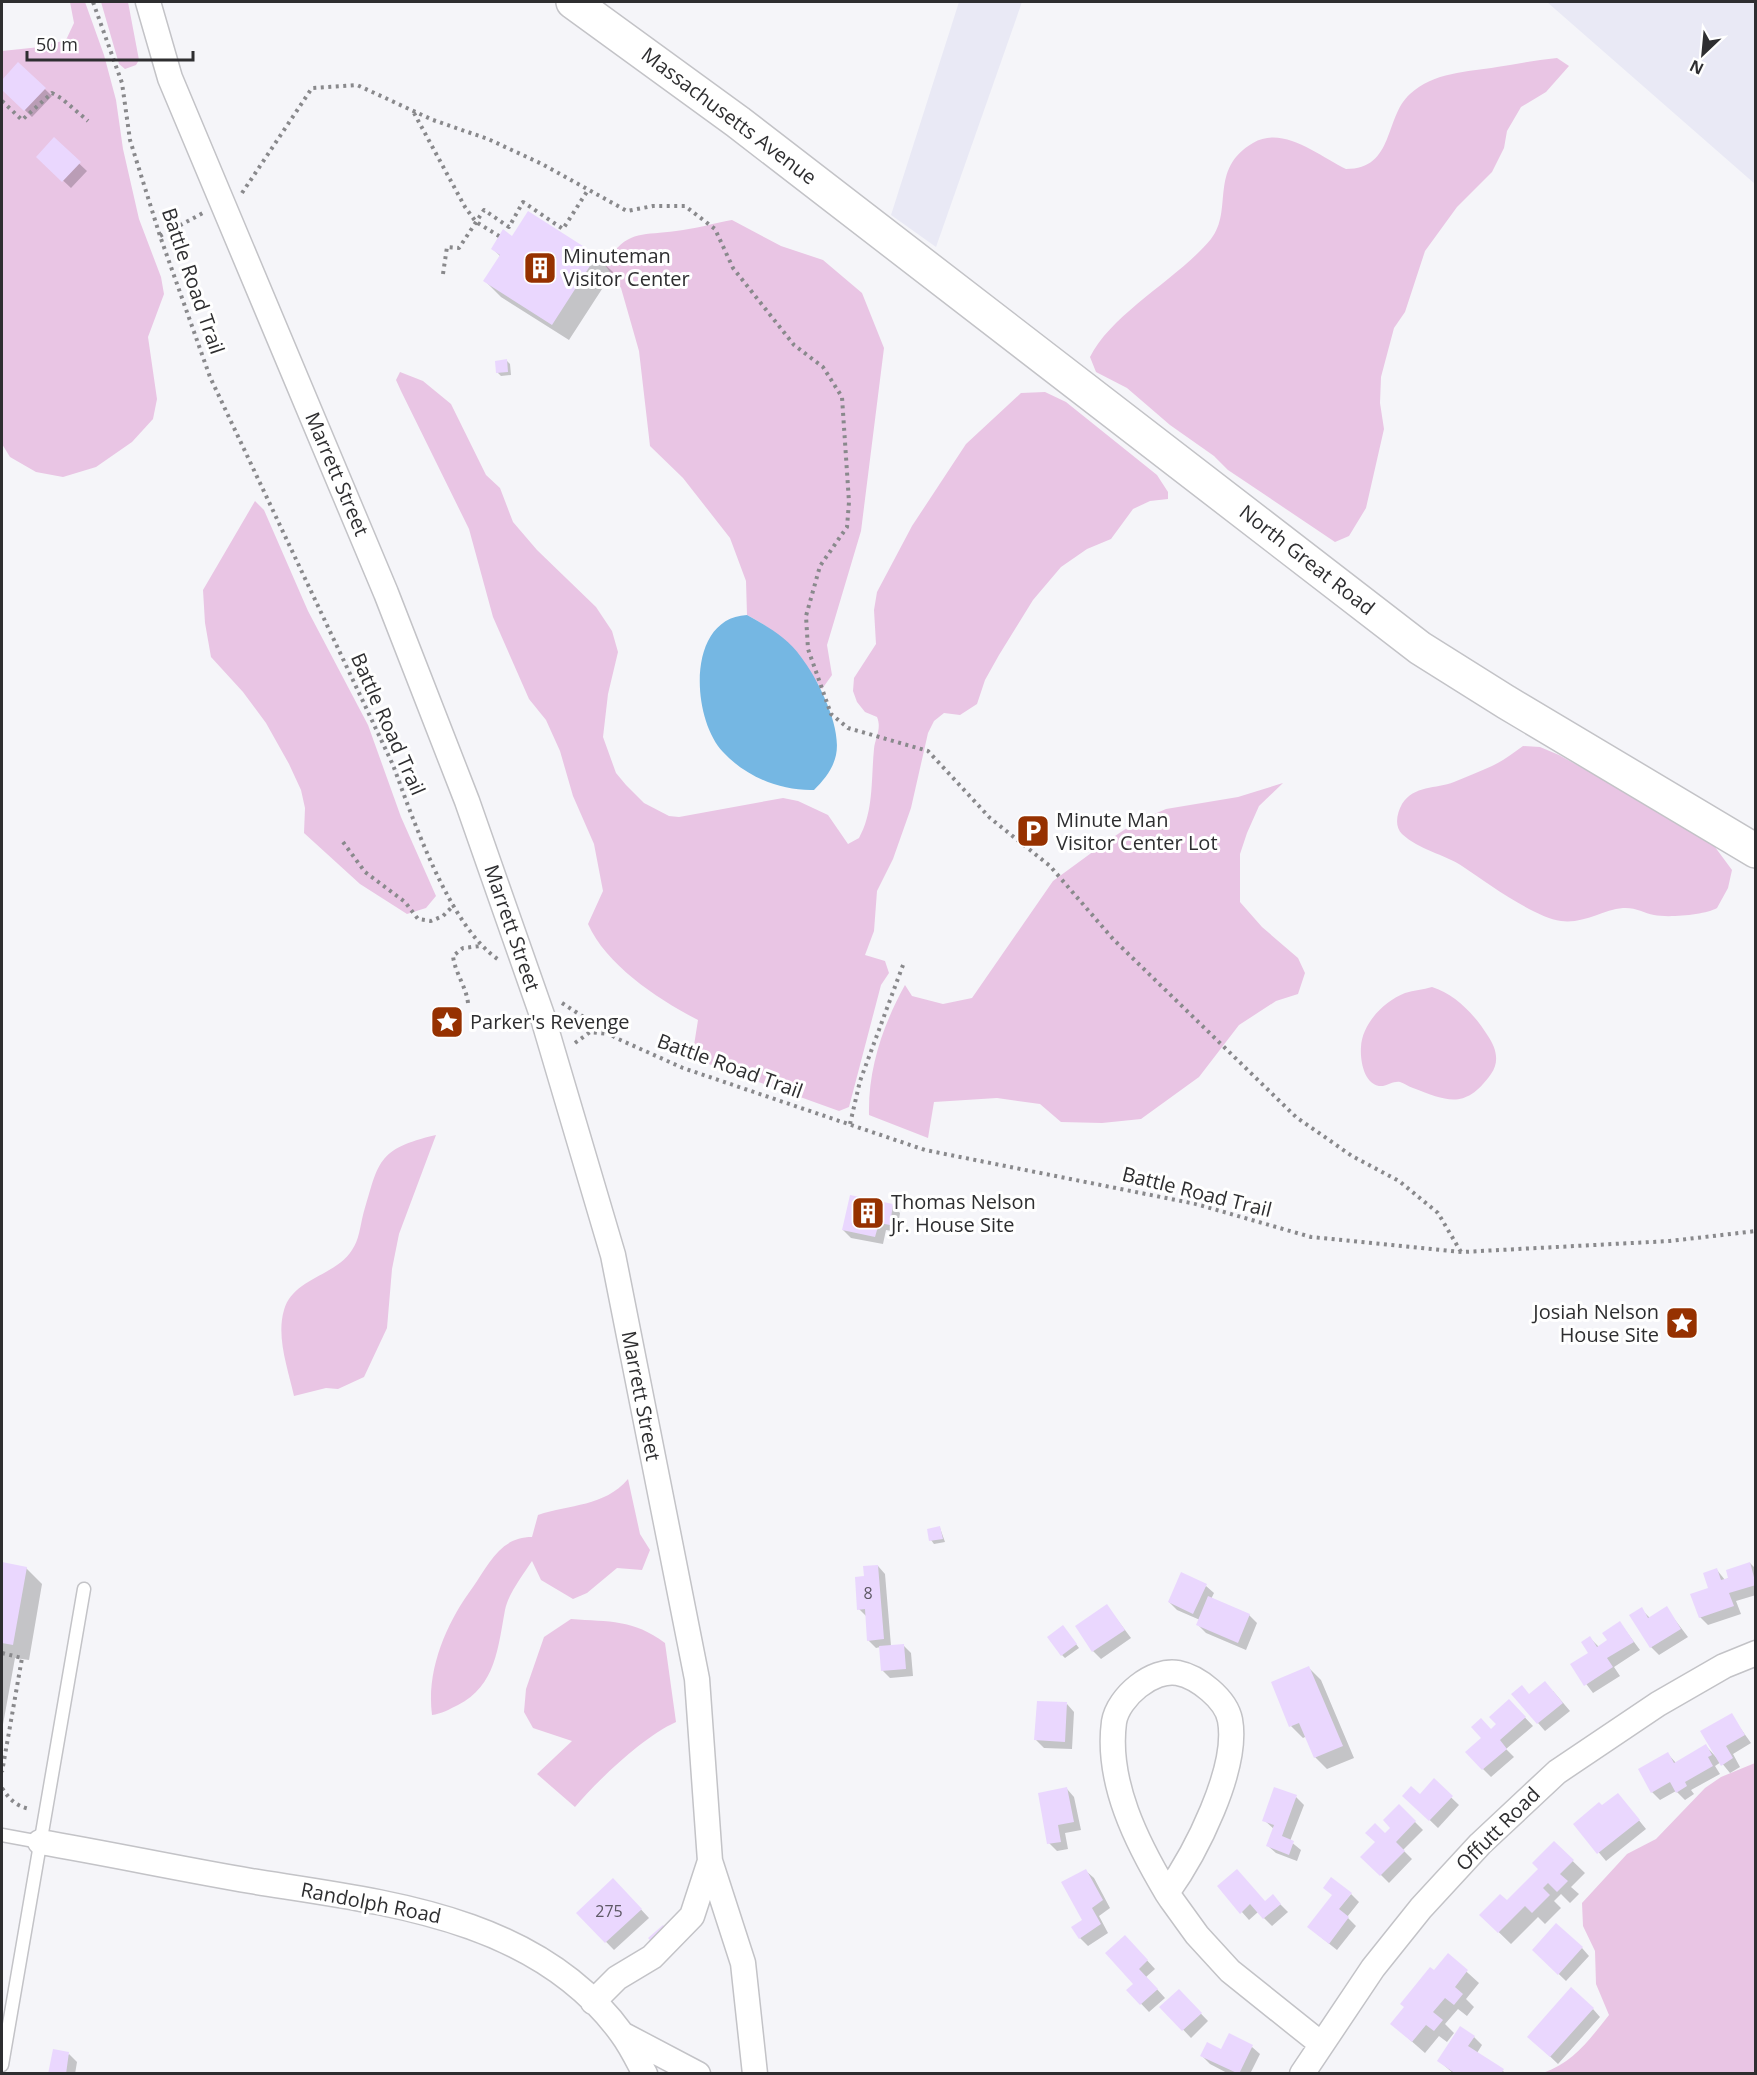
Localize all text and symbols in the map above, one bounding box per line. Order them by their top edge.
scale bar [27,24,194,62]
north arrow [1673,24,1733,84]
text: 50 m [36,32,78,56]
street label: Massachusetts Avenue [636,41,822,190]
text: N [1686,55,1707,80]
street label: Battle Road Trail [156,204,231,358]
place label: Minuteman Visitor Center [563,242,690,292]
building icon: Minuteman Visitor Center [522,250,558,286]
street label: Marrett Street [299,408,376,540]
street label: North Great Road [1234,498,1381,621]
street label: Battle Road Trail [345,648,432,799]
place label: Minute Man Visitor Center Lot [1056,806,1218,856]
parking icon: Minute Man Visitor Center Lot [1015,813,1051,849]
street label: Marrett Street [478,861,547,995]
place icon: Parker's Revenge [429,1004,465,1040]
place label: Parker's Revenge [470,1008,630,1035]
street label: Battle Road Trail [654,1027,807,1104]
street label: Battle Road Trail [1120,1160,1275,1223]
place label: Thomas Nelson Jr. House Site [889,1188,1036,1238]
building icon: Thomas Nelson Jr. House Site [850,1195,886,1231]
place label: Josiah Nelson House Site [1531,1298,1659,1348]
place icon: Josiah Nelson House Site [1664,1305,1700,1341]
street label: Marrett Street [616,1329,667,1463]
house number: 8 [863,1582,873,1604]
street label: Offutt Road [1450,1781,1546,1877]
street label: Randolph Road [299,1876,444,1929]
house number: 275 [595,1900,623,1922]

